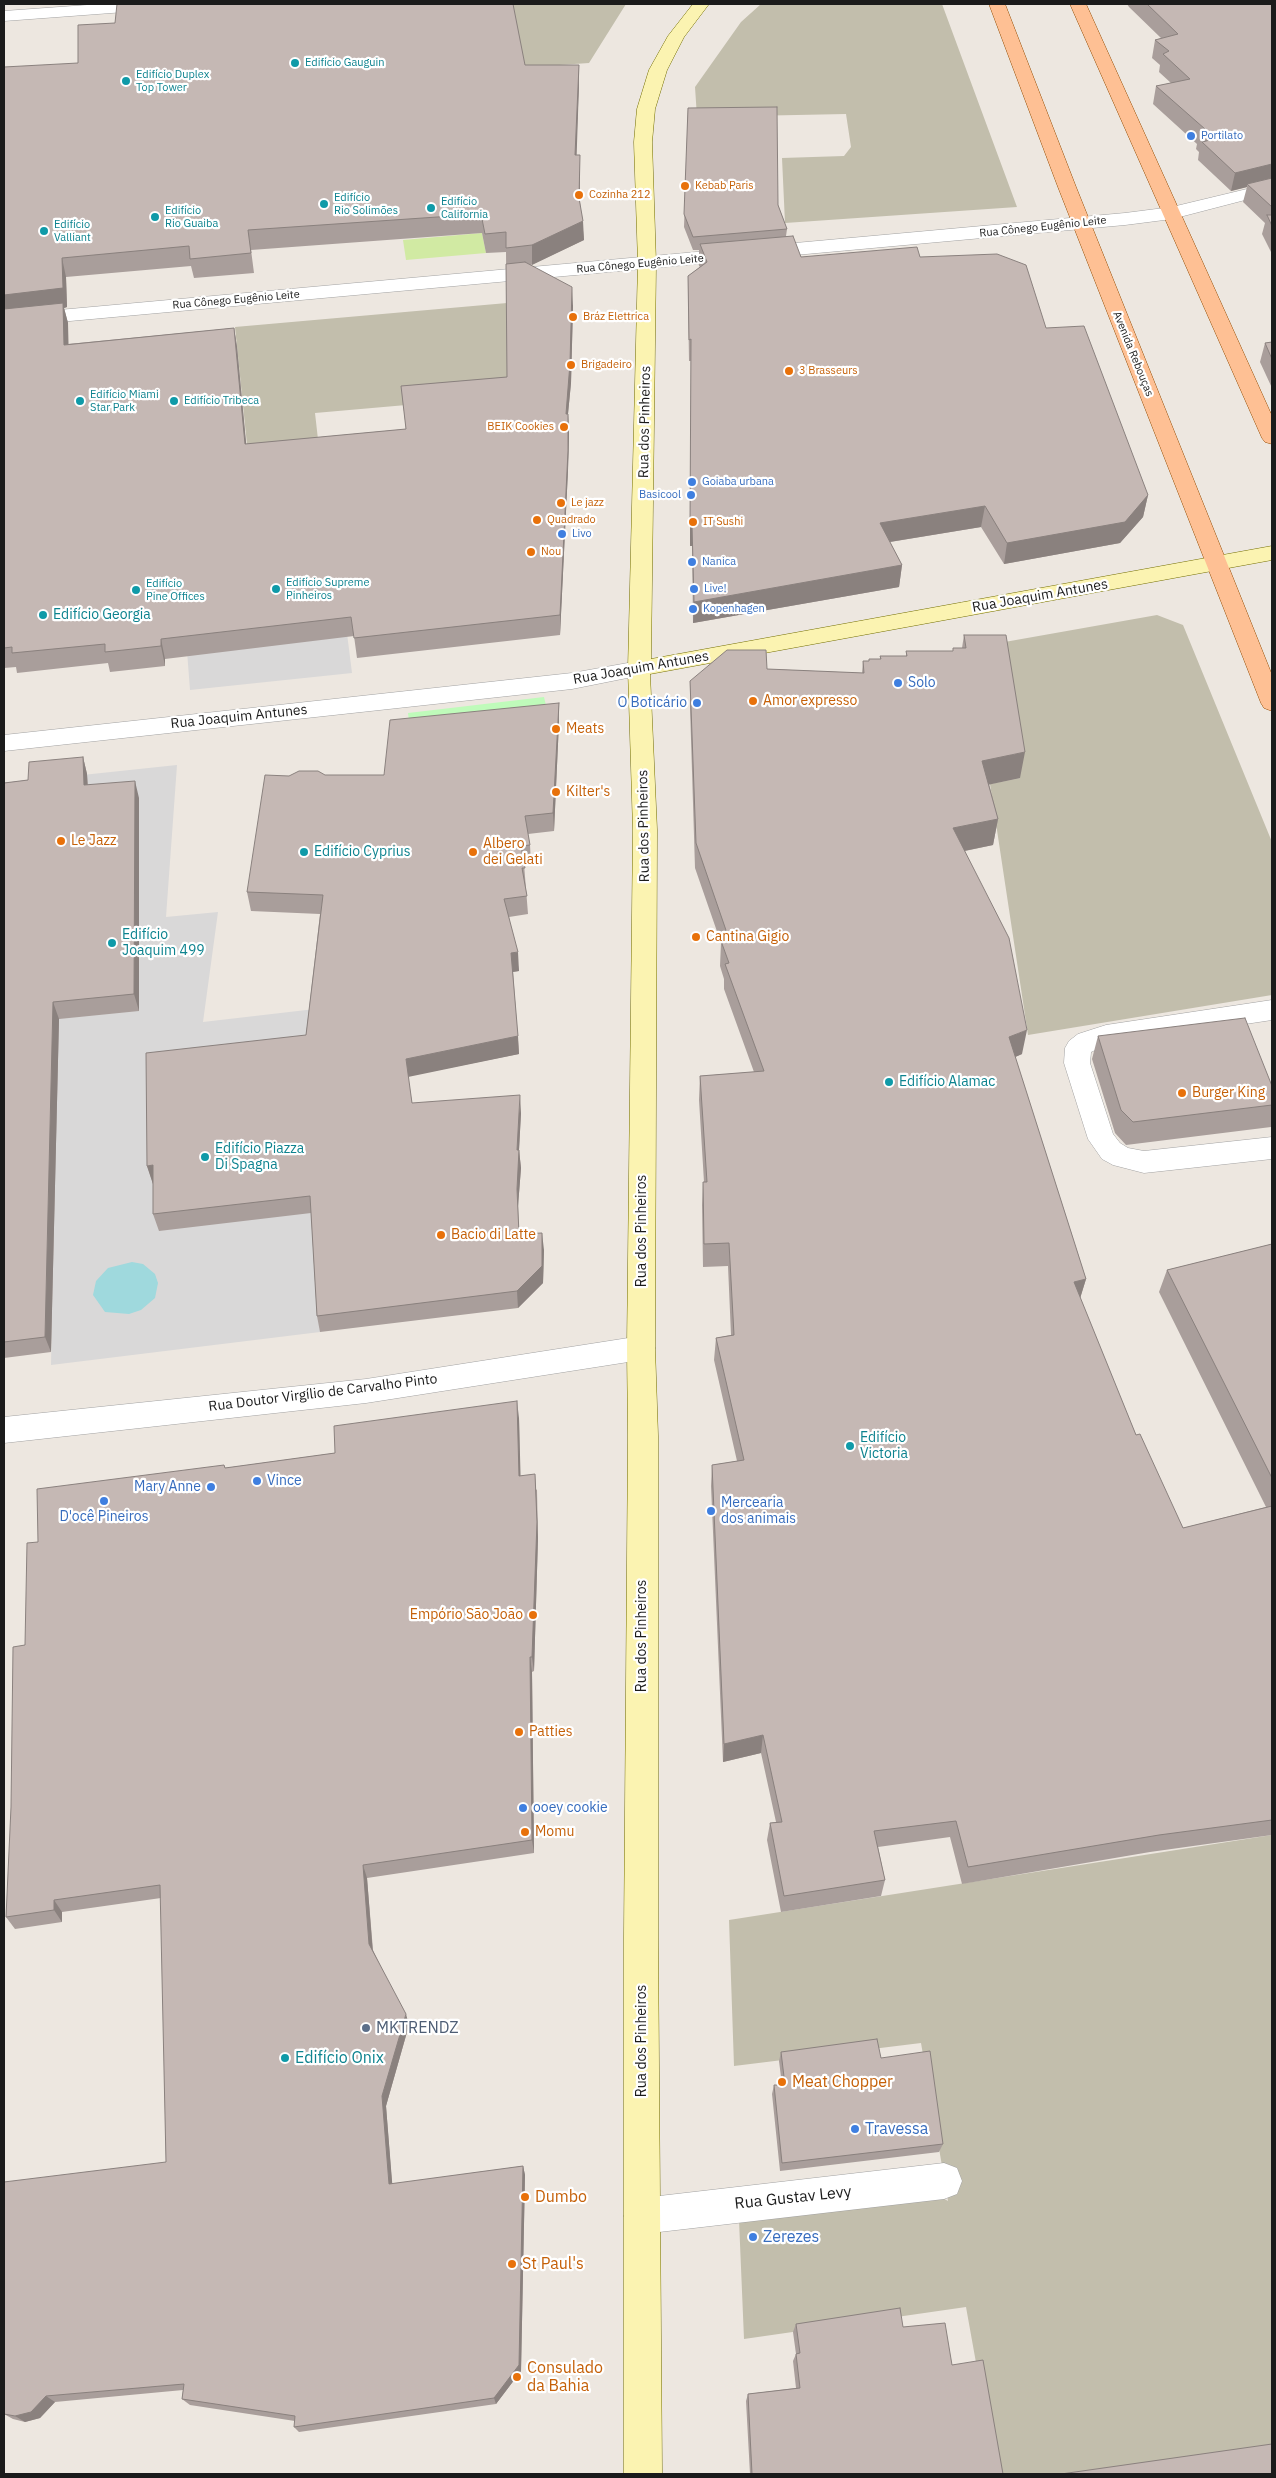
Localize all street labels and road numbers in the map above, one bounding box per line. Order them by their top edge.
street label: Rua Cônego Eugênio Leite [979,214,1107,240]
street label: Rua Cônego Eugênio Leite [576,252,704,276]
street label: Rua Cônego Eugênio Leite [172,288,300,312]
street label: Avenida Rebouças [1110,310,1156,398]
street label: Rua dos Pinheiros [636,366,654,478]
street label: Rua Joaquim Antunes [971,576,1109,616]
street label: Rua Joaquim Antunes [572,648,710,688]
street label: Rua Joaquim Antunes [170,701,308,733]
street label: Rua dos Pinheiros [635,770,653,882]
street label: Rua dos Pinheiros [634,1175,650,1287]
street label: Rua Doutor Virgílio de Carvalho Pinto [208,1371,438,1415]
street label: Rua dos Pinheiros [634,1580,650,1692]
street label: Rua dos Pinheiros [634,1985,650,2097]
street label: Rua Gustav Levy [734,2182,852,2214]

